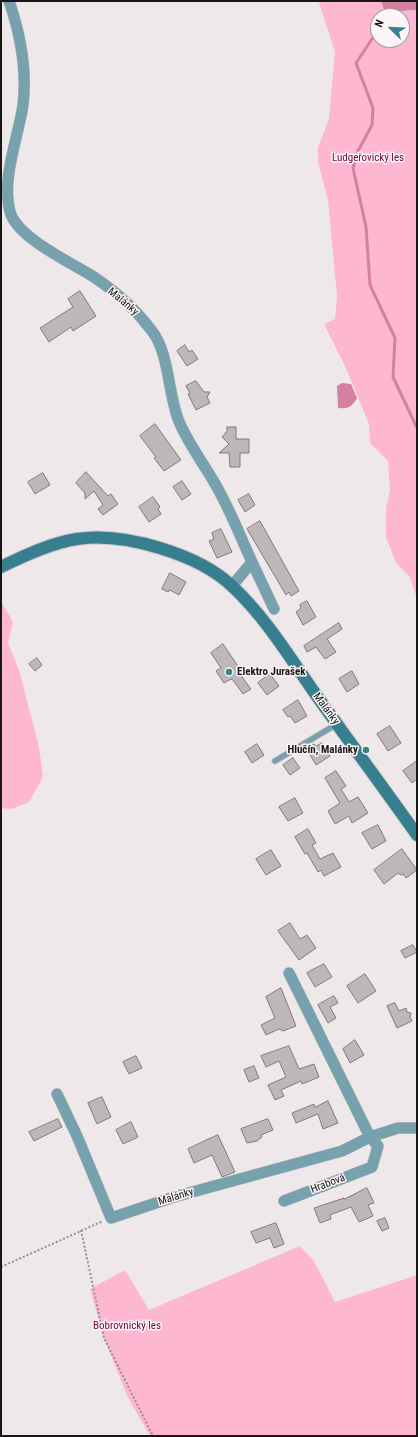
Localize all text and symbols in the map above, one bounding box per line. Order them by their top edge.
north arrow [370,8,410,48]
text: N [372,18,387,29]
park label: Ludgeřovický les [332,151,404,165]
street label: Malánky [105,285,141,319]
place label: Elektro Jurašek [237,665,306,679]
marker: Elektro Jurašek [224,667,234,677]
street label: Malánky [310,690,342,728]
place label: Hlučín, Malánky [287,743,358,757]
marker: Hlučín, Malánky [361,745,371,755]
street label: Hrabová [309,1171,347,1197]
street label: Malánky [157,1185,195,1209]
park label: Bobrovnický les [93,1319,161,1333]

